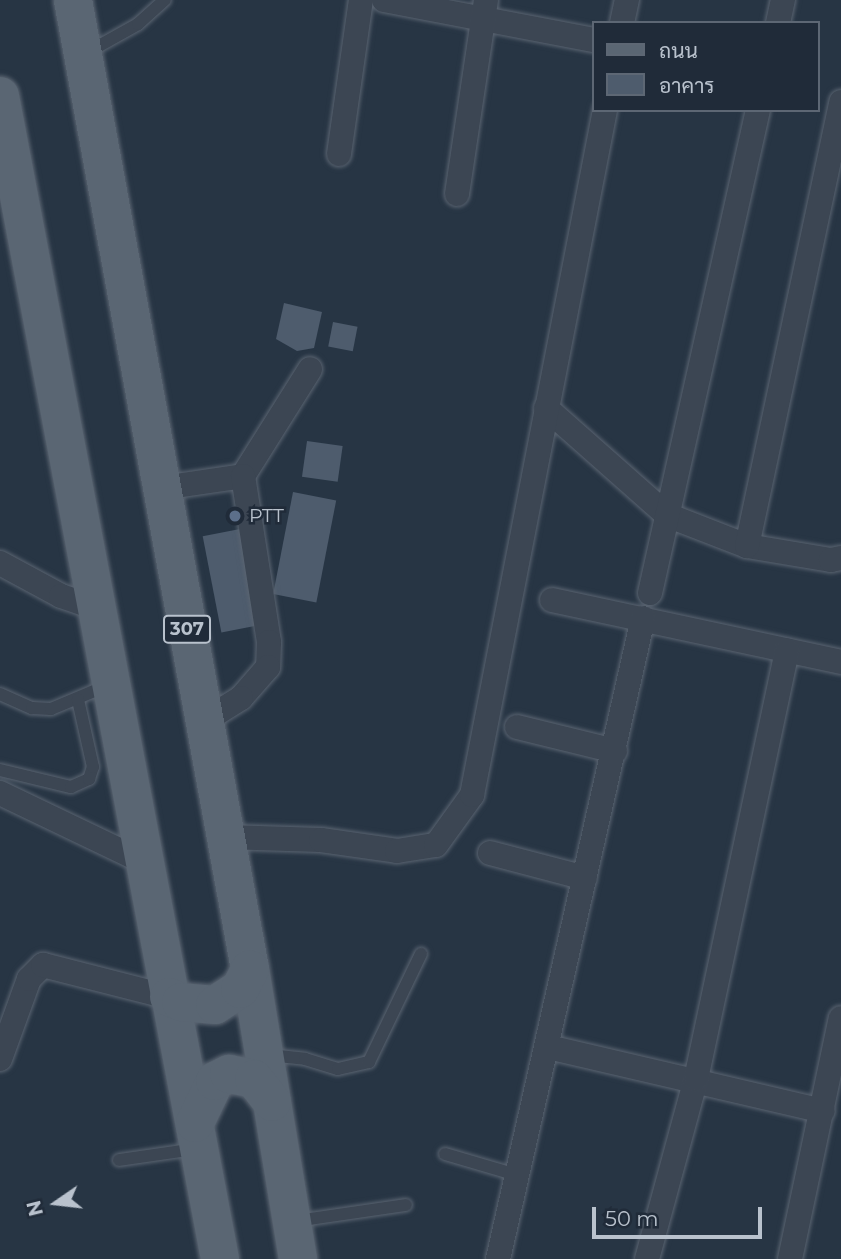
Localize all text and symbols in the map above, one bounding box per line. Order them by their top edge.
legend [592,21,820,112]
text: ถนน [659,38,698,63]
text: อาคาร [659,73,715,98]
place label: PTT [249,505,284,527]
marker: PTT [227,508,243,524]
road number: 307 [162,614,212,644]
north arrow [21,1168,91,1238]
scale bar [596,1192,766,1236]
text: N [22,1198,48,1218]
text: 50 m [605,1206,659,1231]

